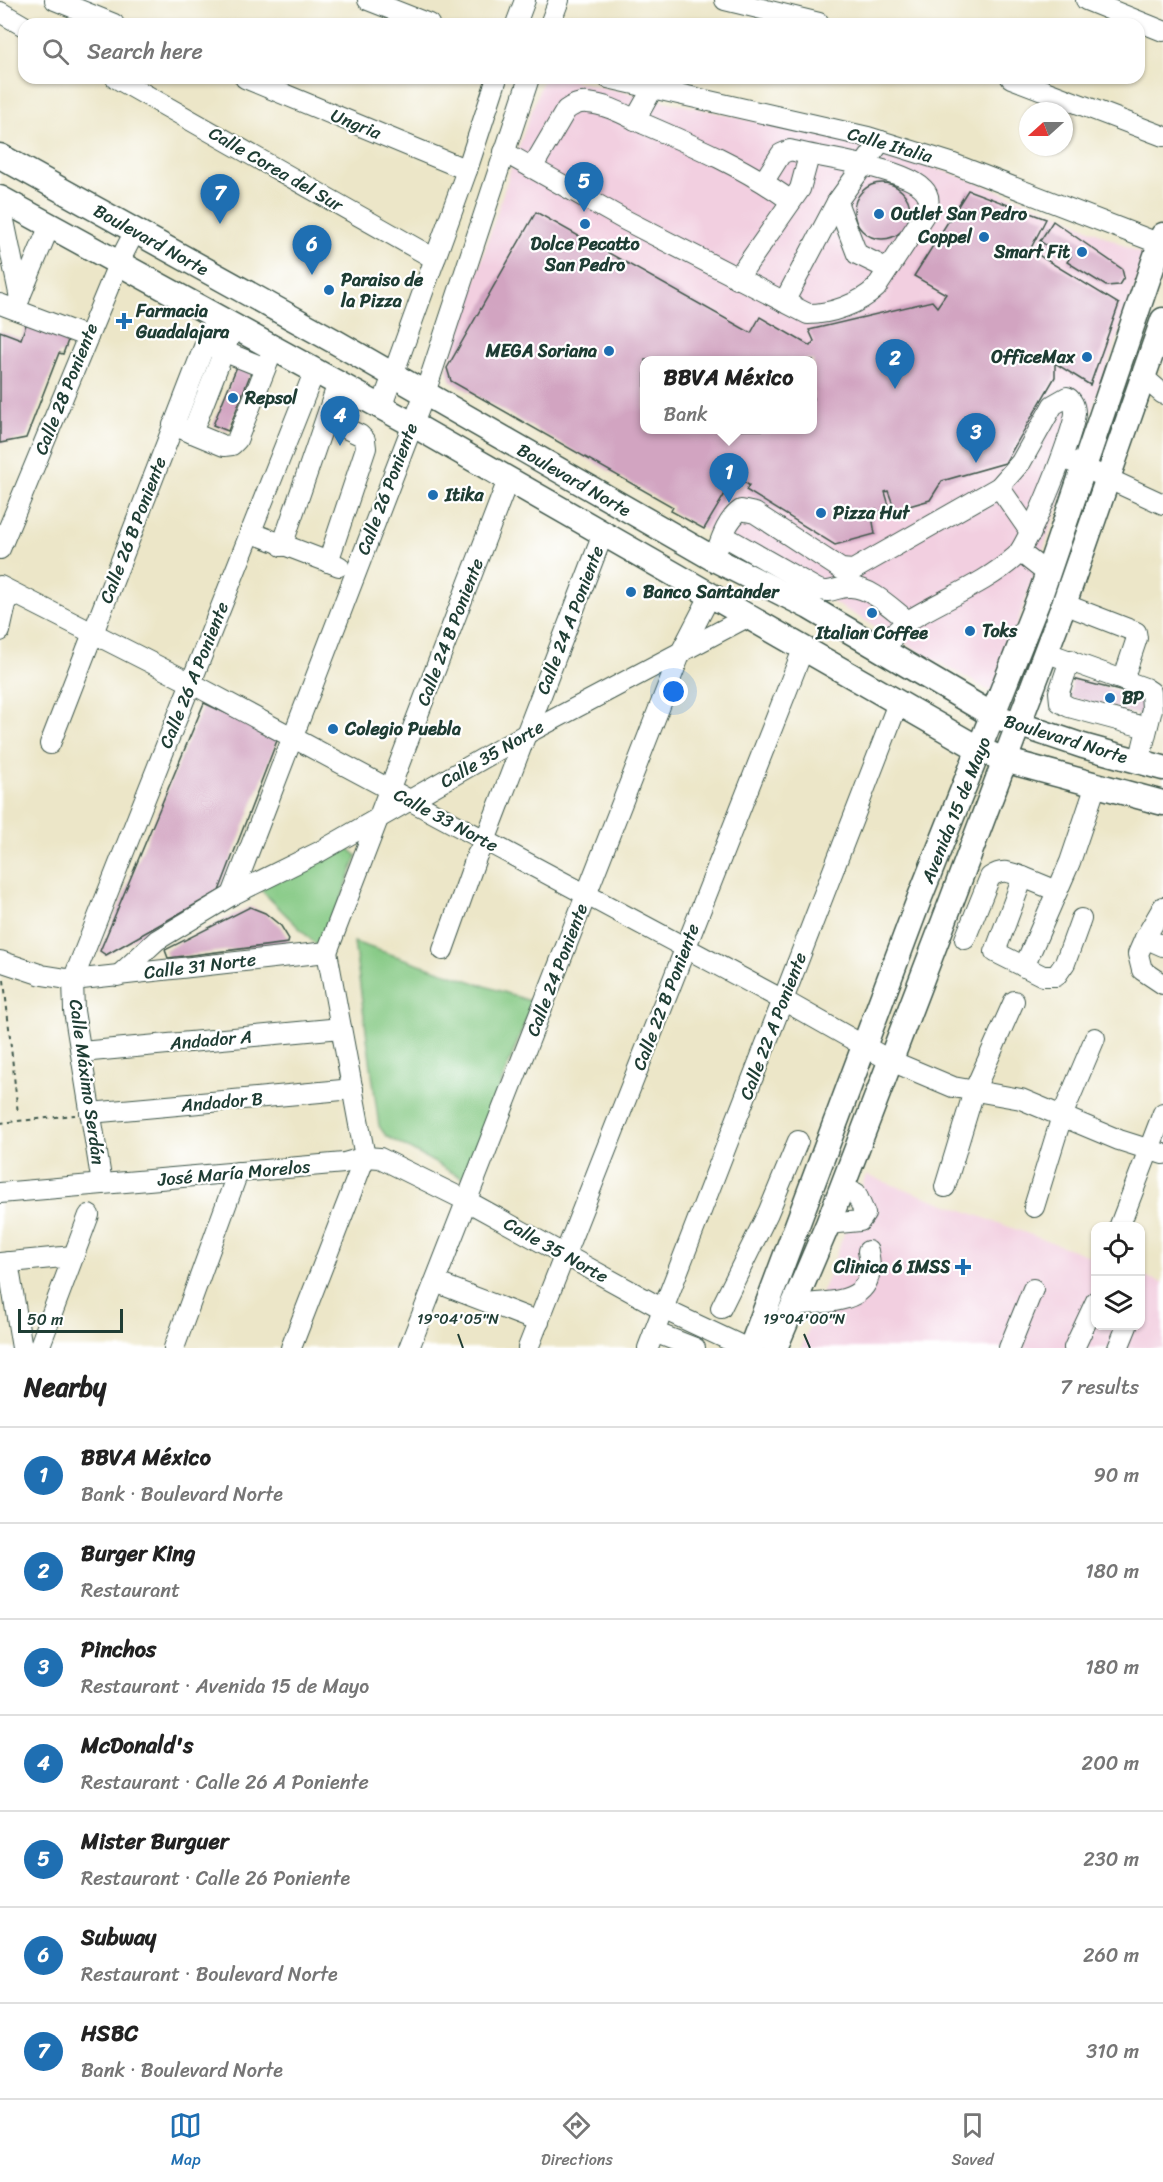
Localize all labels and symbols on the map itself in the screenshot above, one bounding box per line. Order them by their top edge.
street label: Ungria [326,99,387,149]
north arrow [1019,102,1073,156]
street label: Calle Corea del Sur [203,117,351,221]
street label: Calle Italia [844,118,937,173]
pin: 5 [564,162,604,212]
pin: 7 [200,174,240,224]
street label: Boulevard Norte [87,195,215,285]
place label: Outlet San Pedro [891,198,1028,230]
marker: Outlet San Pedro [872,207,886,221]
marker: Dolce Pecatto San Pedro [578,217,592,231]
place label: Coppel [917,221,973,253]
pin: 6 [292,226,332,275]
place label: Dolce Pecatto San Pedro [530,228,640,281]
marker: Coppel [977,230,991,244]
place label: Smart Fit [993,236,1070,268]
marker: Smart Fit [1075,245,1089,259]
place label: Paraiso de la Pizza [340,264,424,317]
marker: Paraiso de la Pizza [322,283,336,297]
place label: Farmacia Guadalajara [135,295,230,348]
marker: Farmacia Guadalajara [117,314,131,328]
street label: Calle 28 Poniente [25,318,107,460]
place label: MEGA Soriana [485,335,597,367]
pin: 2 [876,340,914,389]
place label: OfficeMax [991,341,1076,373]
marker: MEGA Soriana [602,344,616,358]
marker: OfficeMax [1080,350,1094,364]
place label: Repsol [244,382,298,414]
marker: Repsol [226,391,240,405]
pin: 4 [320,396,360,446]
pin: 3 [956,414,996,463]
street label: Calle 26 Poniente [347,418,427,560]
street label: Boulevard Norte [511,434,638,526]
street label: Calle 26 B Poniente [90,452,176,608]
pin: 1 [710,454,748,503]
place label: Itika [444,479,485,511]
marker: Itika [426,488,440,502]
place label: Pizza Hut [833,497,911,529]
marker: Pizza Hut [814,506,828,520]
street label: Calle 24 A Poniente [527,541,613,699]
street label: Calle 24 B Poniente [407,553,493,711]
place label: Banco Santander [643,576,780,608]
marker: Banco Santander [624,585,638,599]
street label: Calle 26 A Poniente [150,597,238,753]
marker: Italian Coffee [865,606,879,620]
place label: Toks [982,615,1018,647]
place label: Italian Coffee [815,617,928,649]
marker: Toks [963,624,977,638]
your location [659,677,688,706]
place label: BP [1122,682,1144,714]
marker: BP [1103,691,1117,705]
street label: Boulevard Norte [1000,705,1132,773]
street label: Calle 35 Norte [434,711,550,797]
place label: Colegio Puebla [344,713,461,745]
marker: Colegio Puebla [326,722,340,736]
street label: Avenida 15 de Mayo [912,732,1000,889]
street label: Calle 33 Norte [388,779,504,861]
street label: Calle 24 Poniente [517,899,597,1041]
street label: Calle 22 B Poniente [623,919,709,1075]
street label: Calle 31 Norte [142,943,258,989]
street label: Calle 22 A Poniente [730,947,816,1105]
street label: Calle Máximo Serdán [60,997,114,1167]
street label: Andador A [168,1020,254,1060]
street label: Andador B [179,1082,264,1122]
street label: José María Morelos [155,1150,312,1196]
street label: Calle 35 Norte [498,1208,614,1292]
place label: Clinica 6 IMSS [833,1251,950,1283]
marker: Clinica 6 IMSS [954,1258,972,1276]
scale bar [18,1306,123,1334]
text: 19°04'05"N [417,1306,499,1332]
text: 19°04'00"N [763,1306,846,1332]

